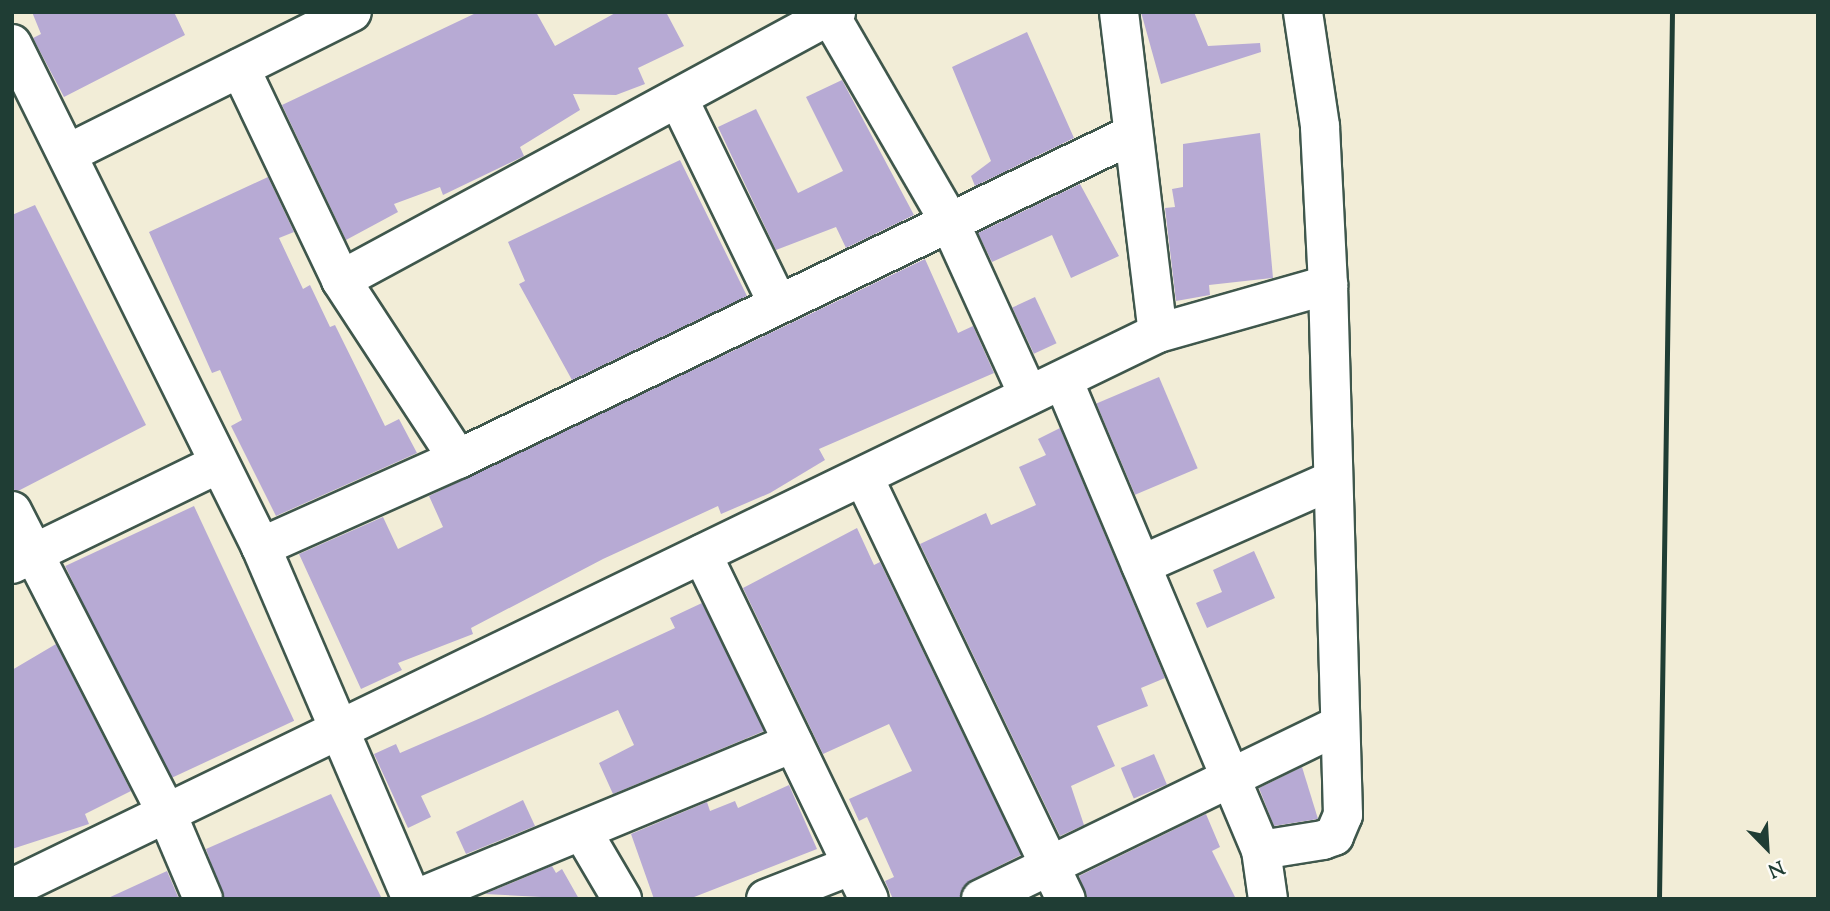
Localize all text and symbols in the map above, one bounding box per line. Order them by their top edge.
north arrow [1732,813,1802,883]
text: N [1763,852,1788,883]

